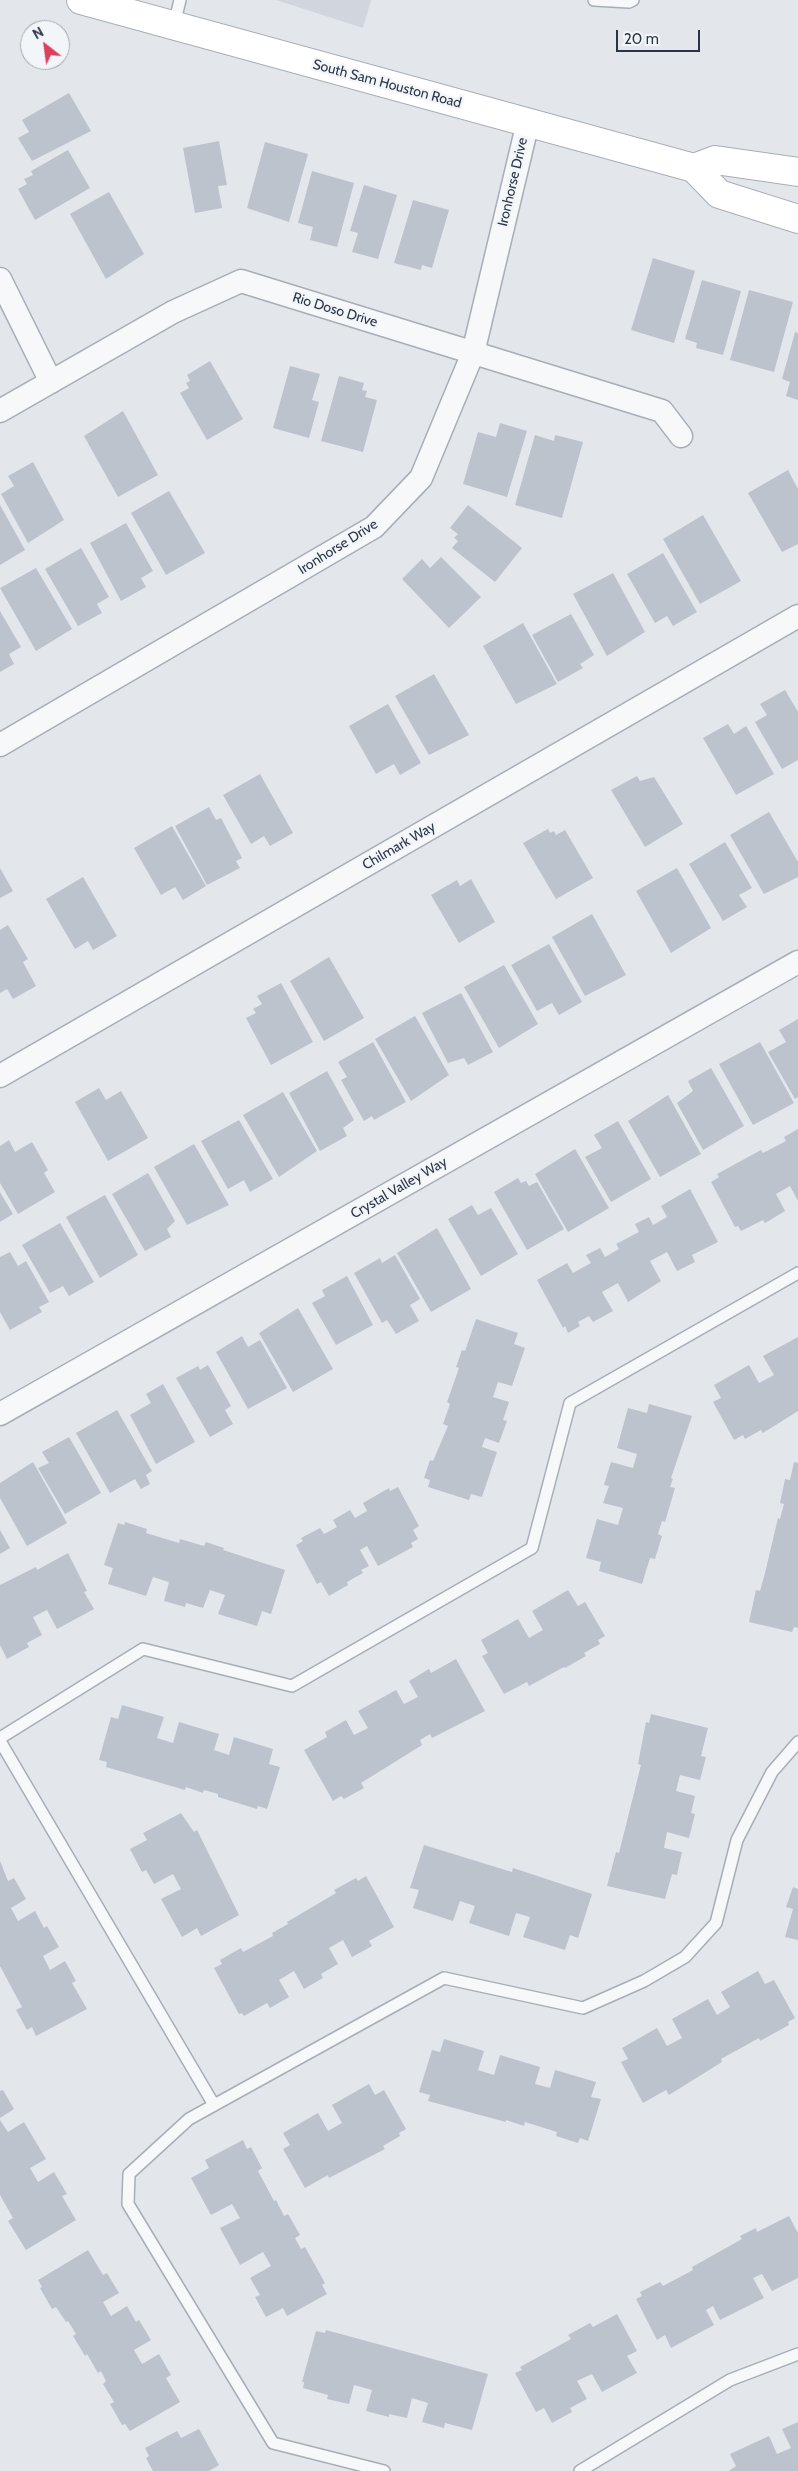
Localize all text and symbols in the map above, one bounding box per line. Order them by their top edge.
north arrow [20,20,70,70]
scale bar [618,20,702,52]
text: N [29,23,47,43]
text: 20 m [624,30,659,48]
street label: South Sam Houston Road [311,56,463,112]
street label: Ironhorse Drive [495,136,531,228]
street label: Rio Doso Drive [290,289,380,331]
street label: Ironhorse Drive [295,516,381,578]
street label: Chilmark Way [359,818,439,874]
street label: Crystal Valley Way [348,1154,450,1222]

